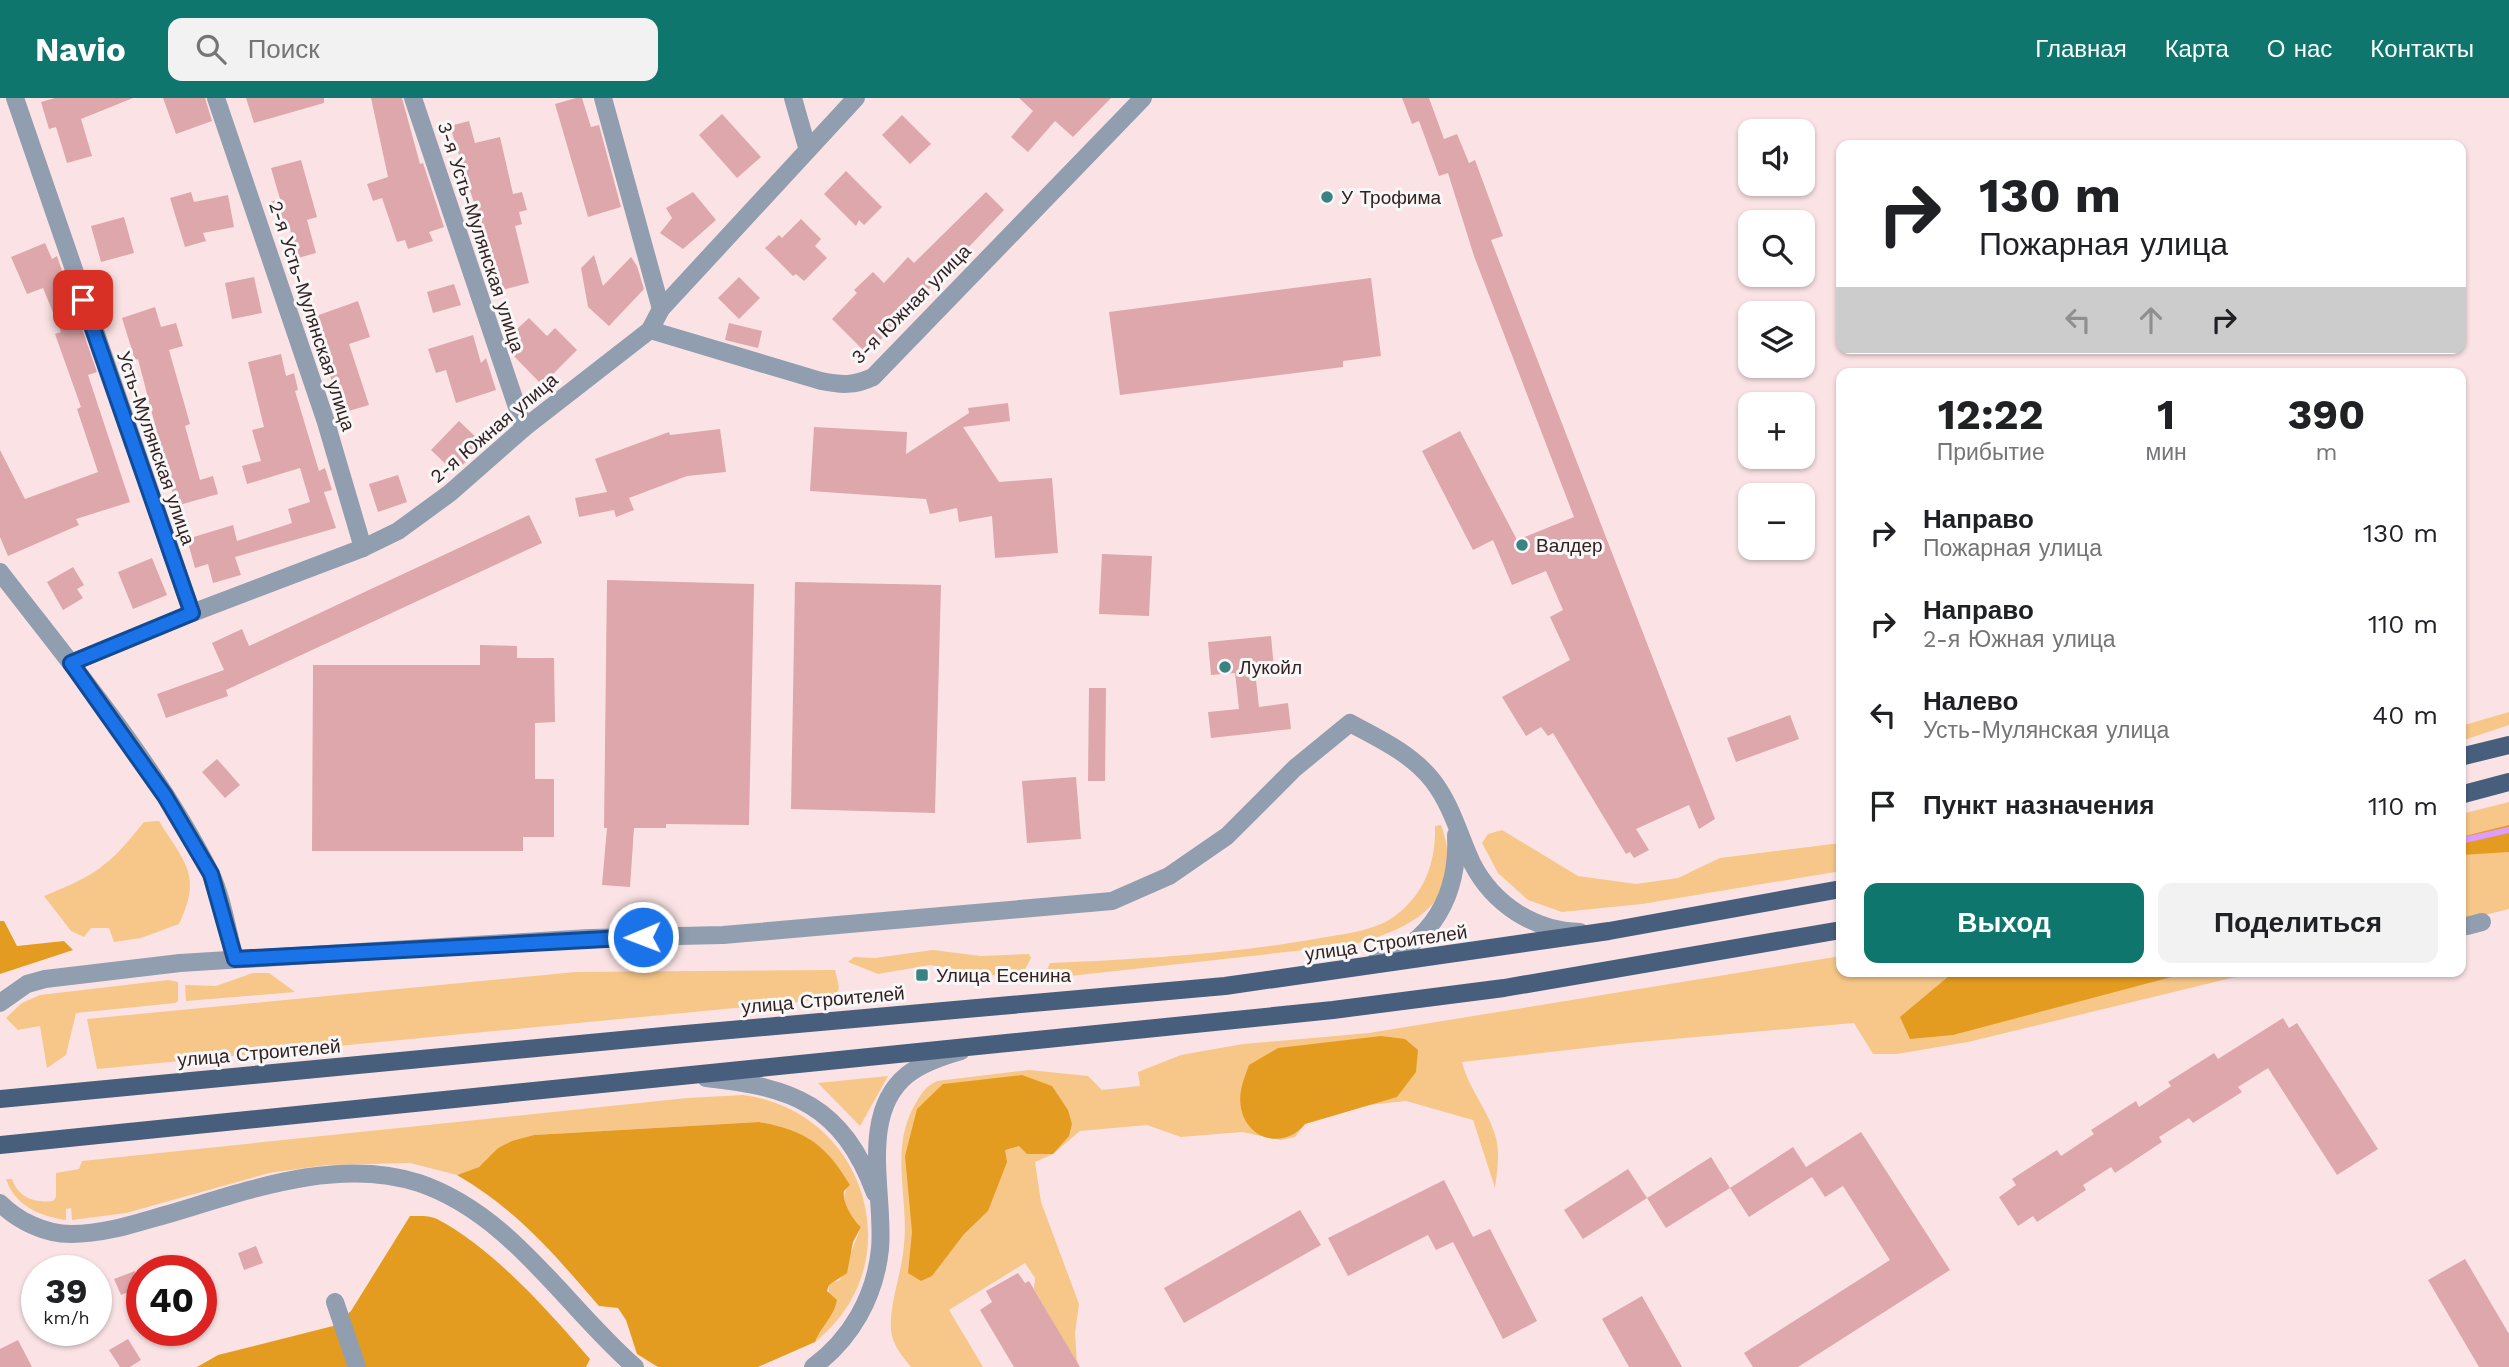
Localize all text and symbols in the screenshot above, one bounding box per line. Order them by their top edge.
search box [168,18,658,81]
text: Navio [35,30,126,69]
icon: search [192,30,230,68]
text: Поиск [248,34,320,64]
text: Главная [2035,35,2127,63]
text: Карта [2165,35,2229,63]
text: О нас [2267,35,2332,63]
text: Контакты [2370,35,2474,63]
street label: 3-я Усть-Мулянская улица [433,119,529,356]
map controls [1738,119,1815,560]
button: sound [1738,119,1815,196]
text: 130 m [1979,166,2121,224]
icon: right [1864,168,1955,259]
place label: У Трофима [1341,186,1442,209]
marker: У Трофима [1319,189,1335,205]
street label: 2-я Усть-Мулянская улица [264,198,360,434]
button: search [1738,210,1815,287]
text: Пожарная улица [1979,225,2228,263]
street label: 3-я Южная улица [846,239,976,369]
pin [53,270,113,330]
icon: arrive [64,281,102,319]
button: layers [1738,301,1815,378]
icon: left [2059,301,2097,339]
icon: ahead [2132,301,2170,339]
icon: right [2205,301,2243,339]
street label: Усть-Мулянская улица [112,348,200,548]
street label: 2-я Южная улица [426,368,563,488]
text: 12:22 [1938,390,2044,439]
text: 1 [2157,390,2175,439]
text: 390 [2287,390,2365,439]
button: + [1738,392,1815,469]
text: Прибытие [1937,439,2045,466]
text: мин [2145,439,2187,466]
text: m [2315,439,2337,466]
button: − [1738,483,1815,560]
text: Направо [1923,504,2034,534]
icon: right [1864,514,1902,552]
text: 130 m [2363,518,2438,548]
place label: Валдер [1536,534,1603,557]
text: Пожарная улица [1923,535,2102,562]
marker: Валдер [1514,537,1530,553]
text: Направо [1923,595,2034,625]
icon: right [1864,605,1902,643]
text: 110 m [2368,609,2438,639]
text: 2-я Южная улица [1923,626,2116,653]
place label: Лукойл [1239,656,1302,679]
marker: Лукойл [1217,659,1233,675]
text: Налево [1923,686,2018,716]
icon: left [1864,696,1902,734]
text: 40 m [2372,700,2438,730]
text: Усть-Мулянская улица [1923,717,2169,744]
icon: arrive [1864,787,1902,825]
text: Пункт назначения [1923,790,2154,820]
text: 110 m [2368,791,2438,821]
button: Выход [1864,883,2144,963]
button: Поделиться [2158,883,2438,963]
position arrow [606,900,680,974]
street label: улица Строителей [1303,920,1469,966]
place label: Улица Есенина [936,964,1072,987]
marker: Улица Есенина [914,967,930,983]
street label: улица Строителей [741,981,905,1019]
street label: улица Строителей [177,1034,341,1072]
speed limit sign: 40 [126,1255,217,1346]
text: 39 [45,1270,88,1312]
text: km/h [43,1307,90,1328]

